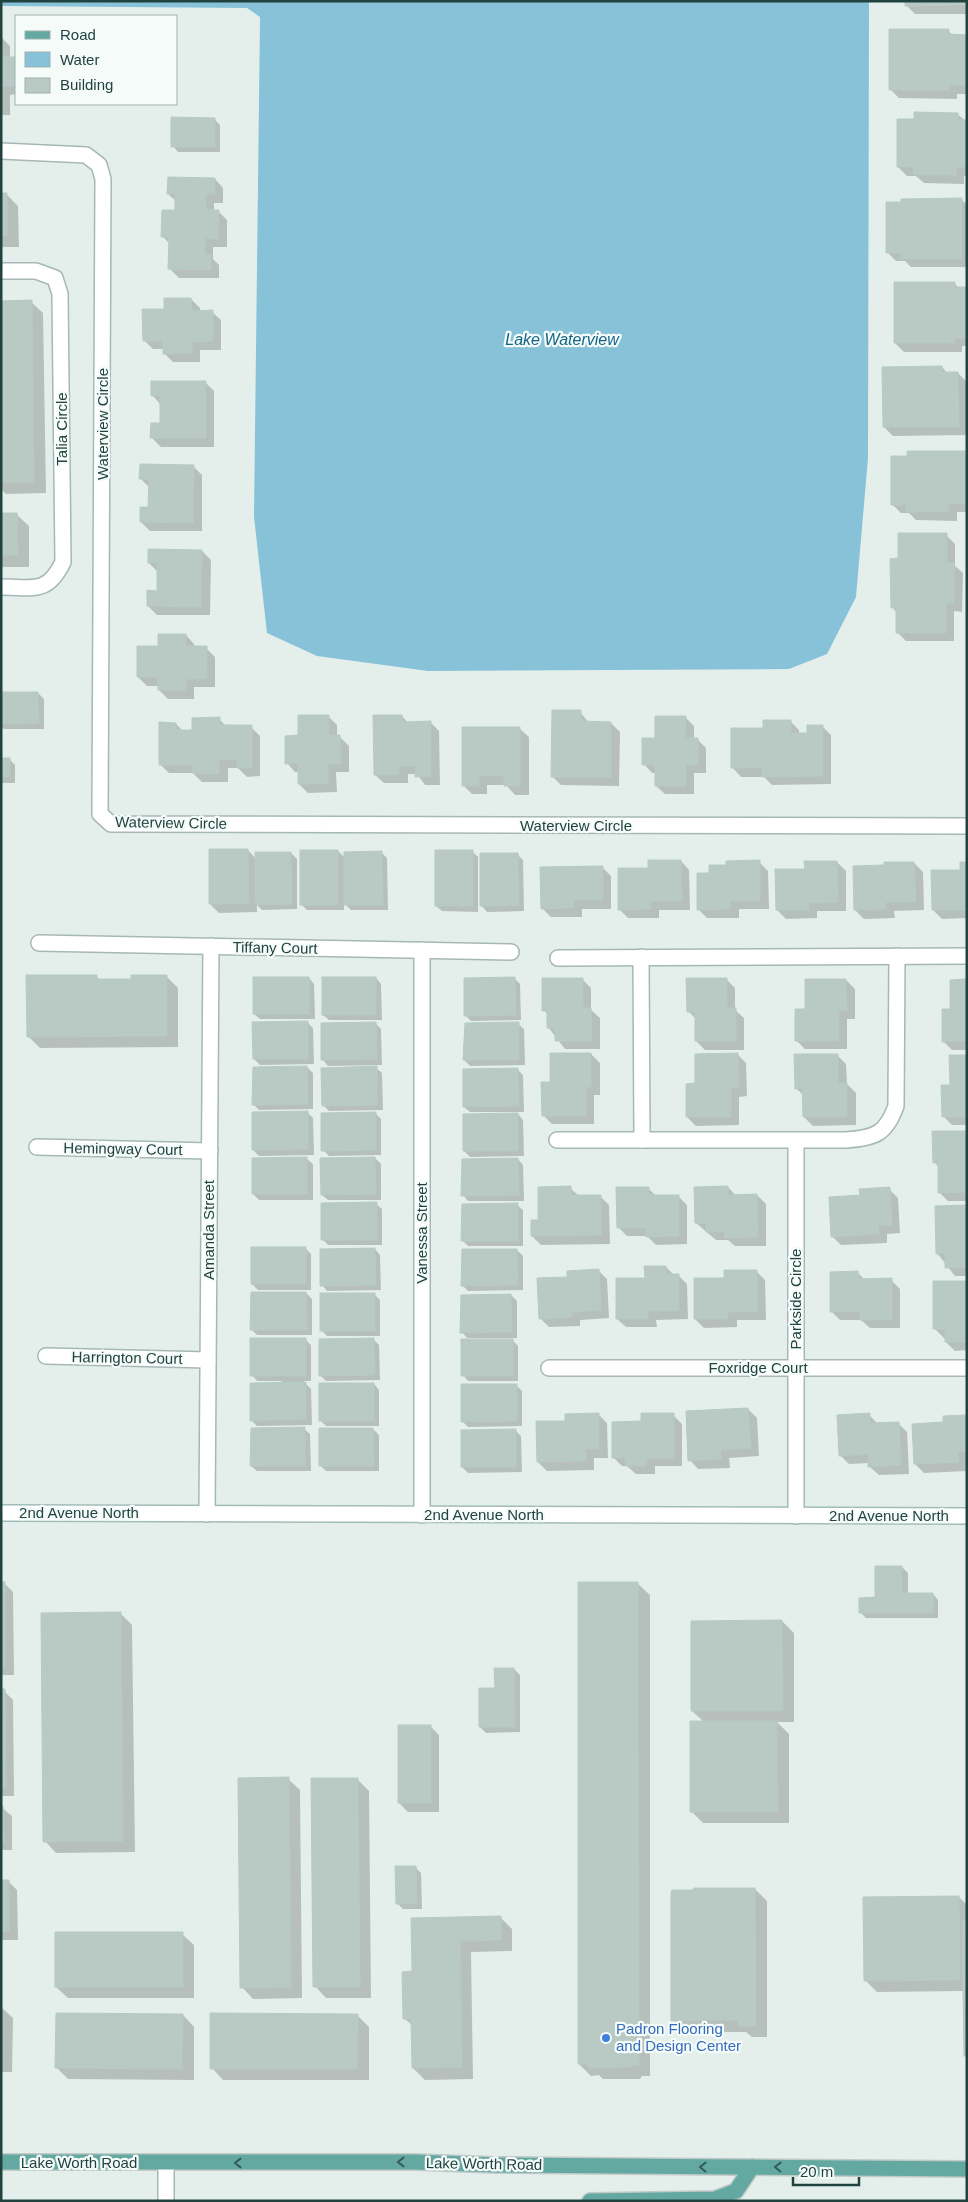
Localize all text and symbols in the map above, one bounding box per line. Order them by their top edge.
legend [15,15,178,105]
text: Road [60,26,96,43]
text: Water [60,51,99,68]
text: Building [60,76,113,93]
water label: Lake Waterview [505,331,620,348]
street label: Waterview Circle [94,368,111,480]
street label: Talia Circle [53,392,70,466]
street label: Waterview Circle [115,813,227,832]
street label: Waterview Circle [520,817,632,834]
street label: Tiffany Court [232,938,318,957]
street label: Hemingway Court [63,1139,184,1158]
street label: Amanda Street [200,1179,217,1280]
street label: Vanessa Street [413,1181,430,1284]
street label: Parkside Circle [787,1249,804,1349]
street label: Harrington Court [71,1348,183,1367]
street label: Foxridge Court [708,1359,808,1376]
street label: 2nd Avenue North [19,1504,139,1521]
street label: 2nd Avenue North [424,1506,544,1523]
street label: 2nd Avenue North [829,1507,949,1524]
place label: Padron Flooring and Design Center [616,2020,741,2054]
marker: Padron Flooring and Design Center [600,2032,612,2044]
street label: Lake Worth Road [21,2154,137,2171]
street label: Lake Worth Road [426,2154,542,2173]
scale bar [793,2154,859,2186]
one-way arrow [396,2157,404,2167]
one-way arrow [234,2158,242,2168]
one-way arrow [699,2161,707,2172]
one-way arrow [774,2162,782,2172]
text: 20 m [800,2163,833,2180]

